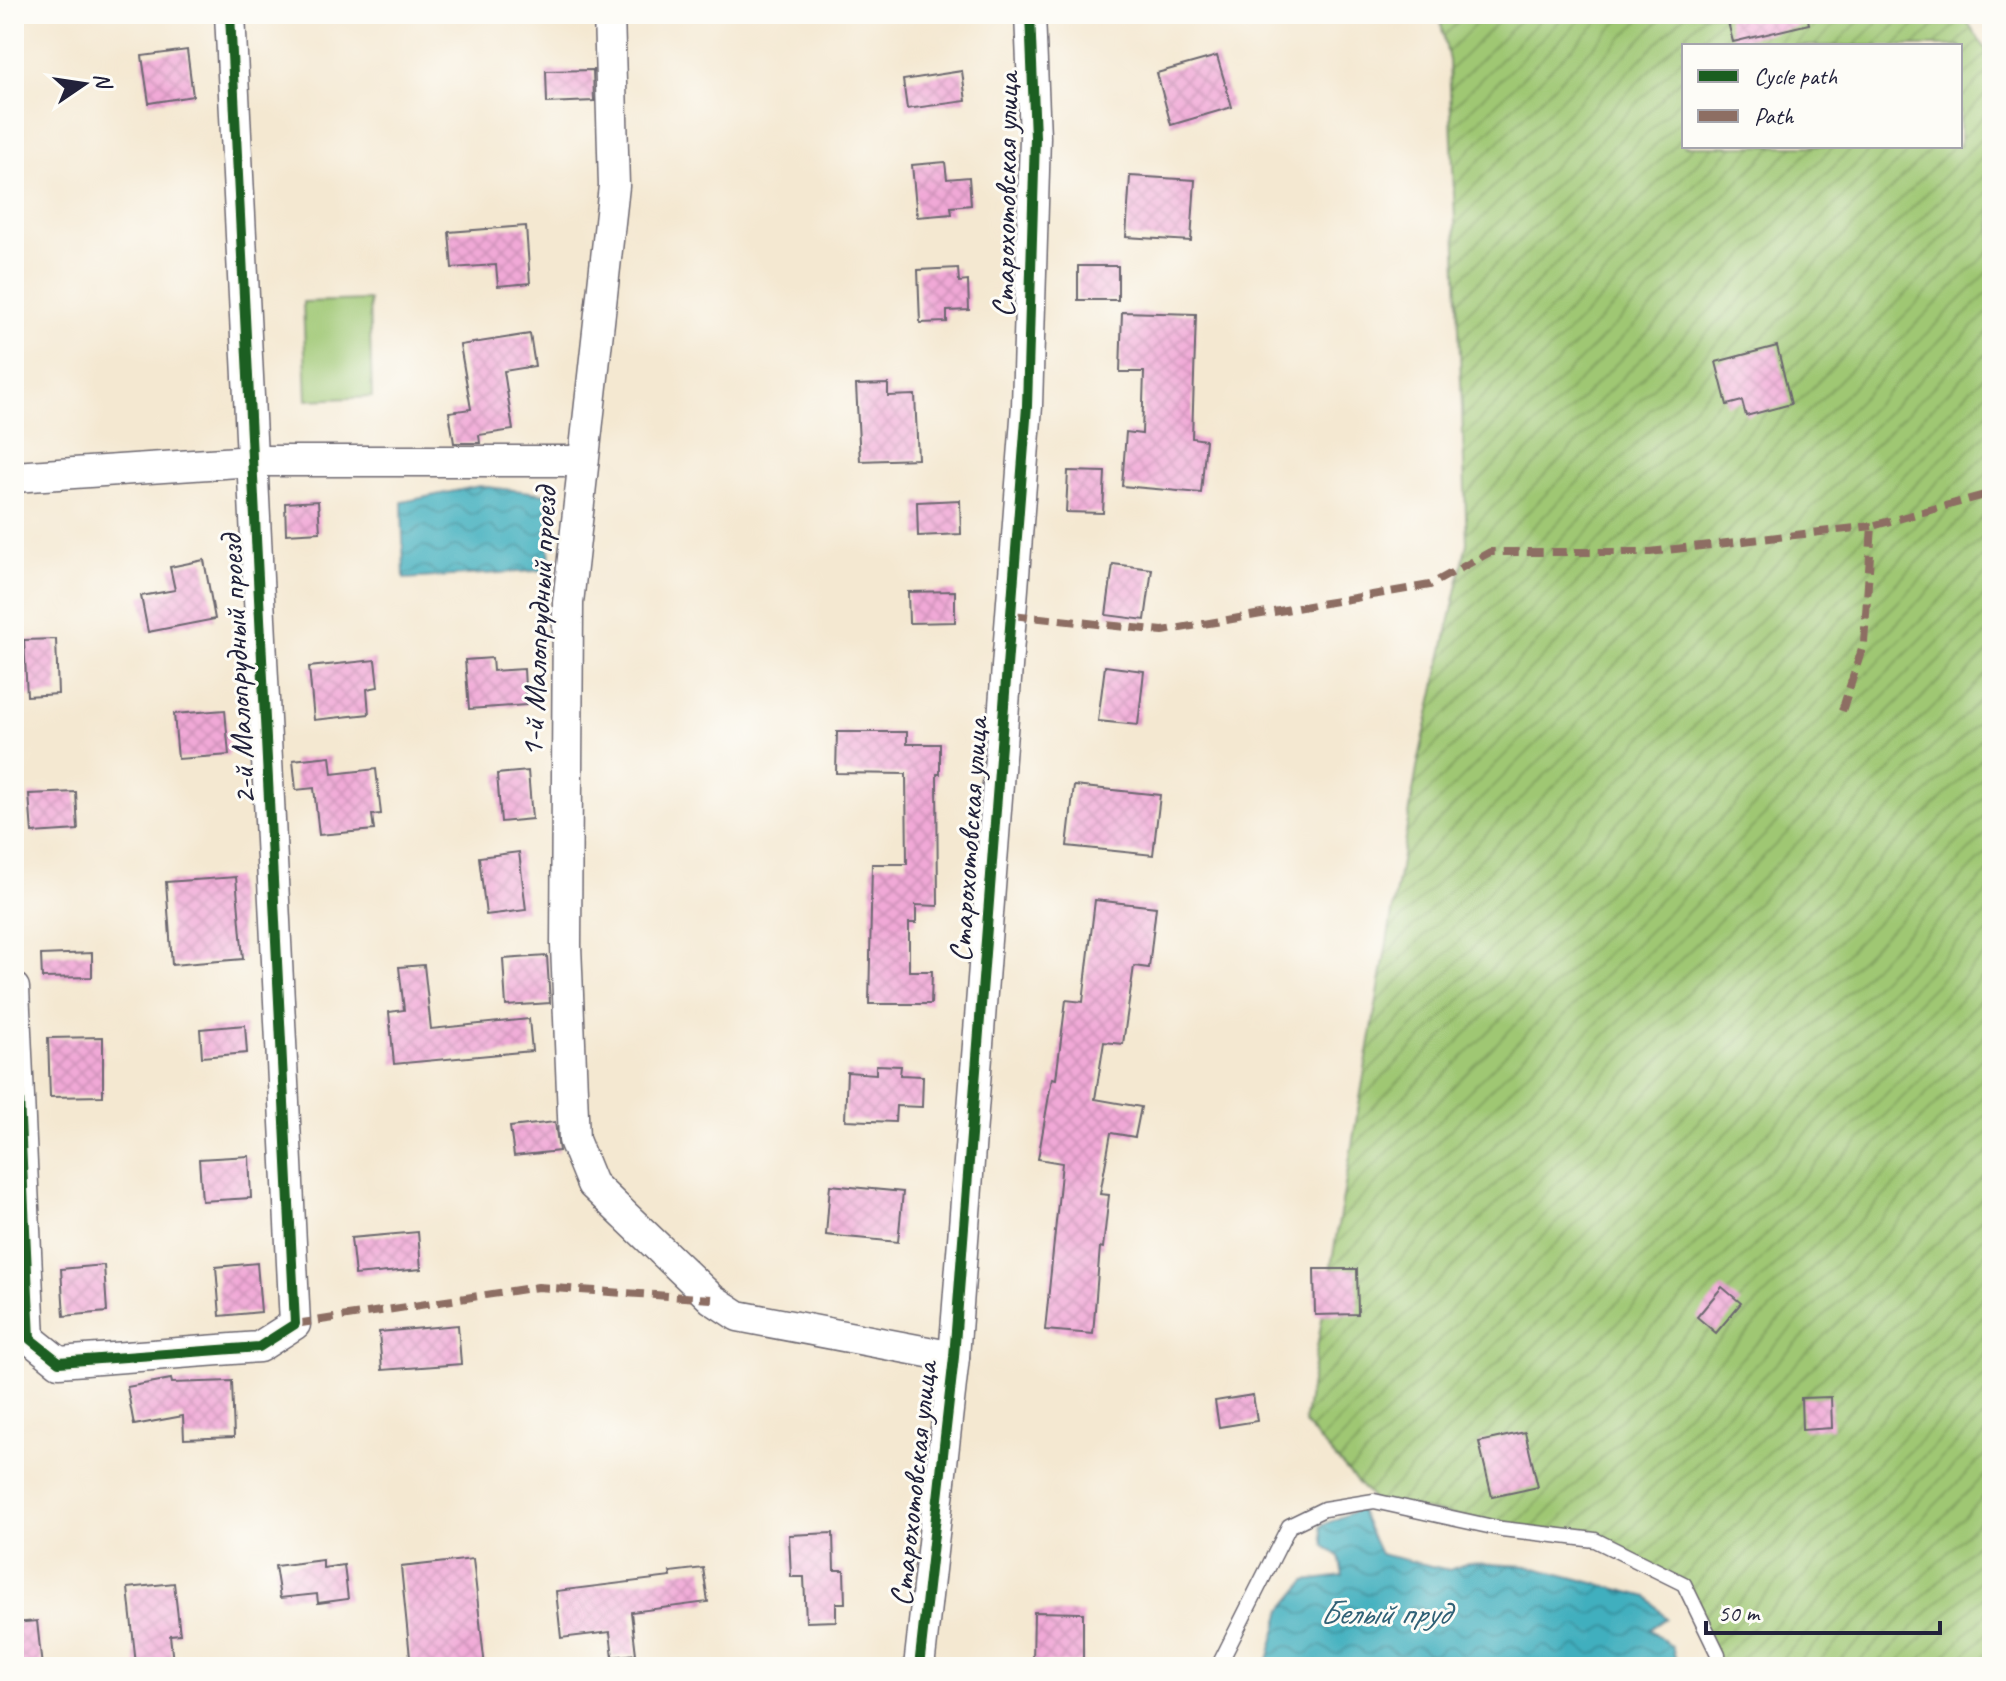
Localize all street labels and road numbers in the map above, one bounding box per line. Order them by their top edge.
street label: Старохотовская улица [983,69,1028,318]
street label: 1-й Малопрудный проезд [511,483,566,758]
street label: 2-й Малопрудный проезд [210,531,265,806]
street label: Старохотовская улица [939,713,998,964]
street label: Старохотовская улица [880,1357,947,1608]

